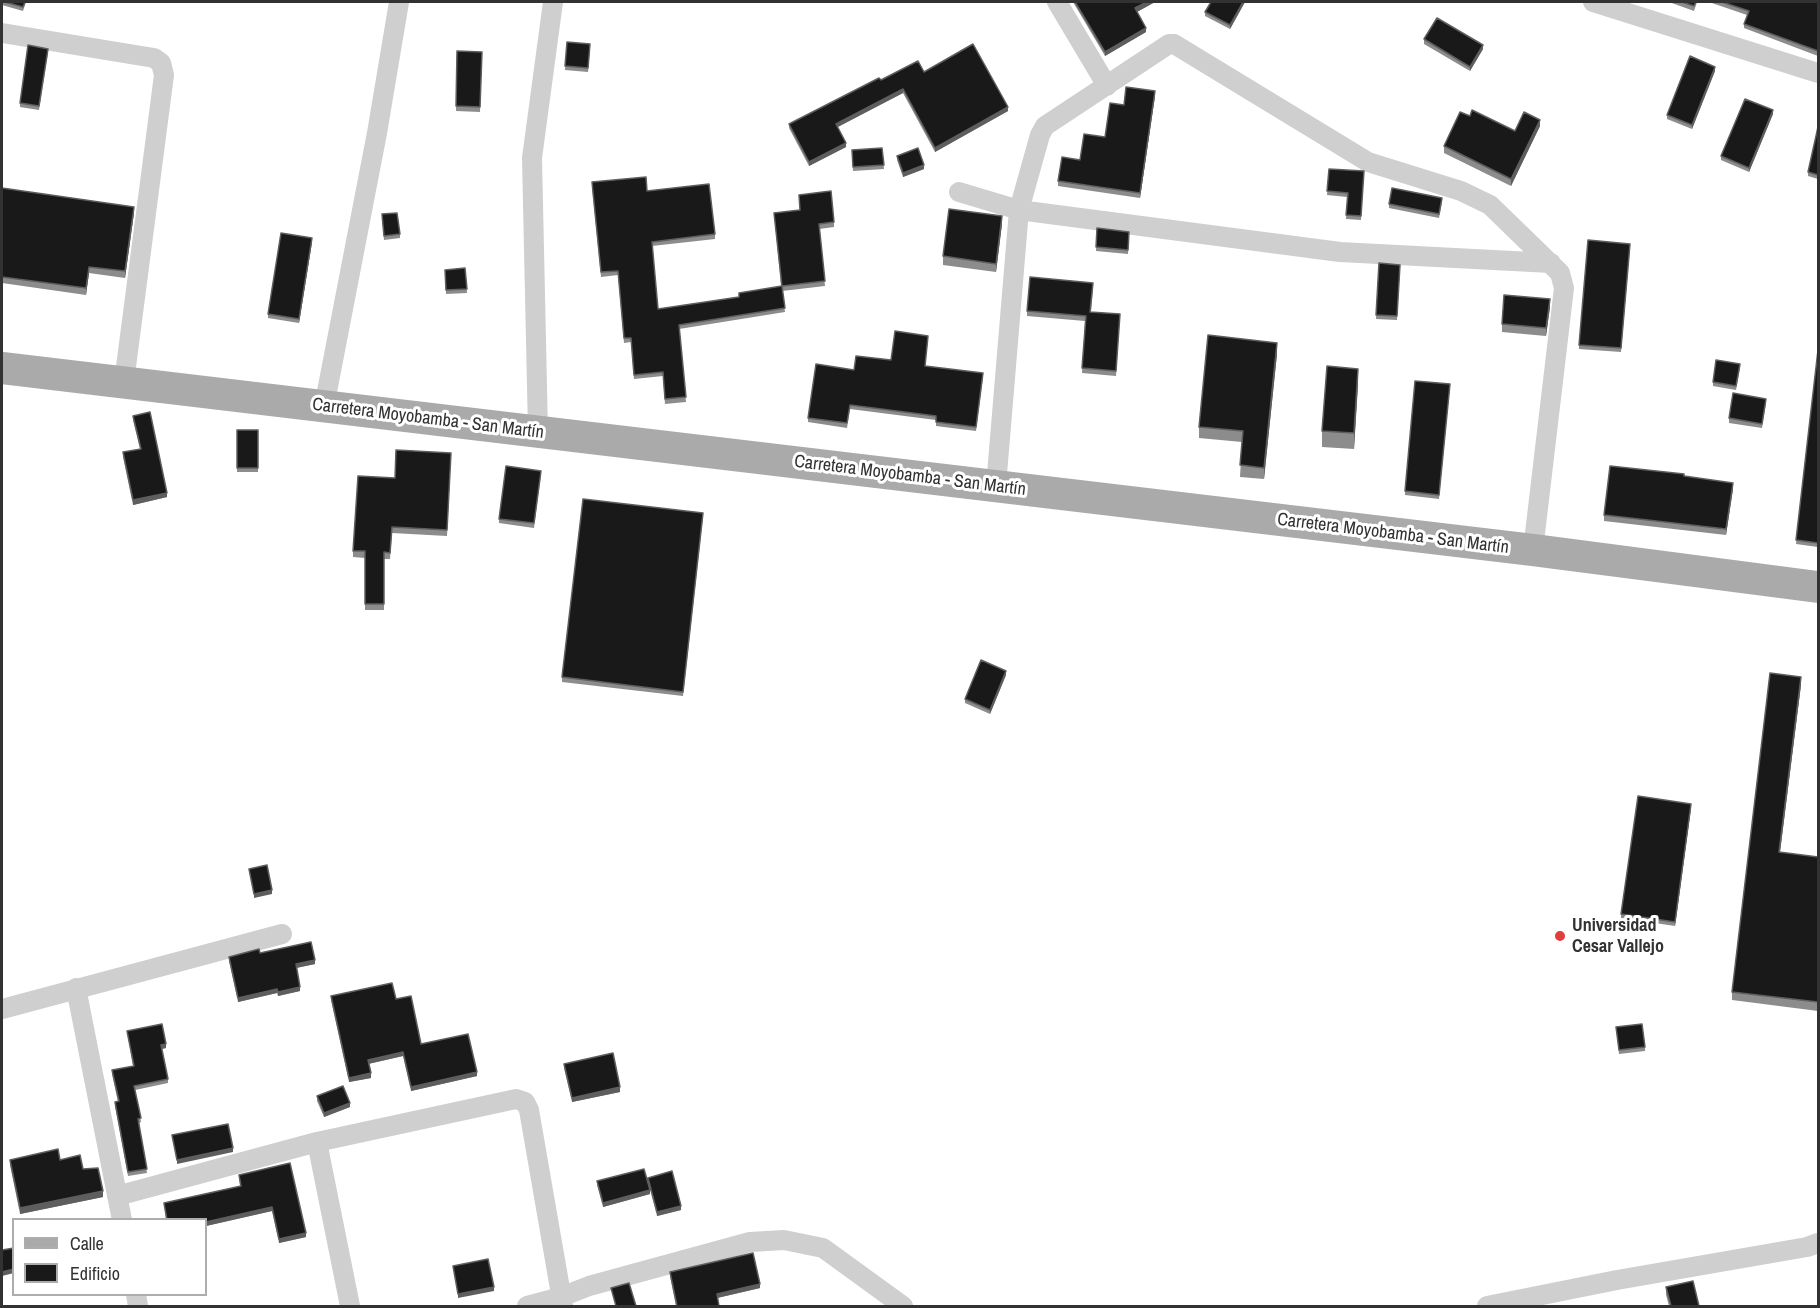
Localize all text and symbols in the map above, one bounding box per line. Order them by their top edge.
street label: Carretera Moyobamba - San Martín [311,394,545,444]
street label: Carretera Moyobamba - San Martín [793,451,1027,501]
street label: Carretera Moyobamba - San Martín [1276,509,1510,559]
place label: Universidad Cesar Vallejo [1572,915,1664,958]
marker: Universidad Cesar Vallejo [1553,929,1567,943]
legend [12,1218,207,1296]
text: Calle [70,1231,104,1256]
text: Edificio [70,1261,120,1286]

